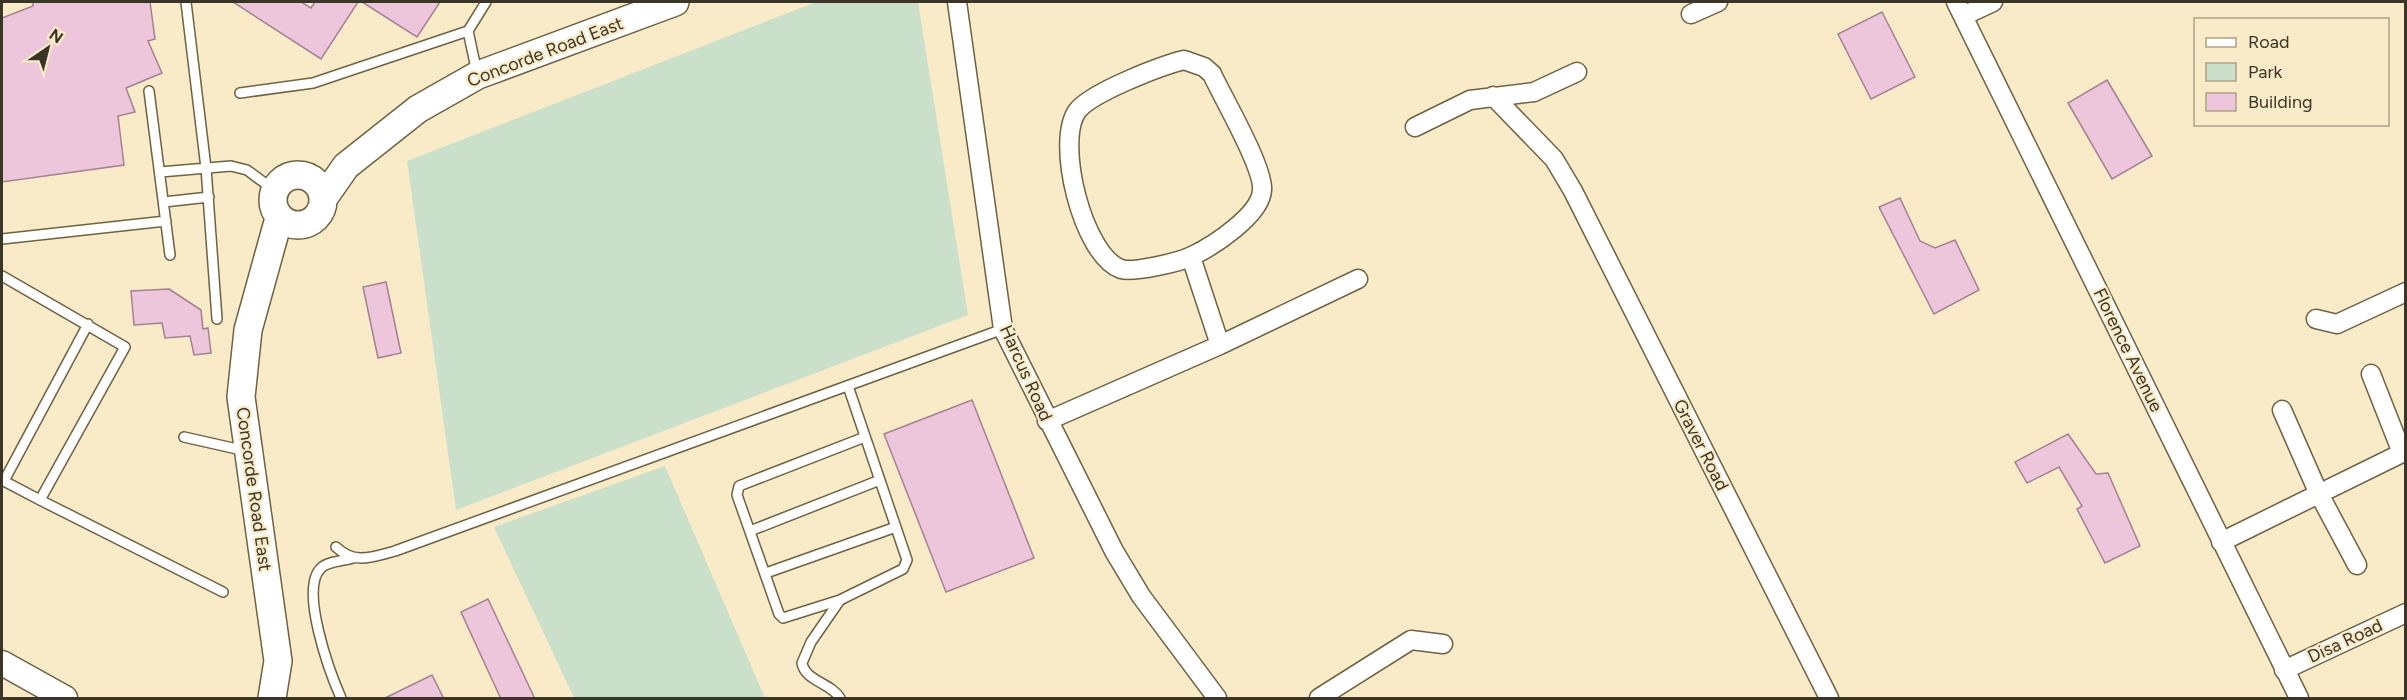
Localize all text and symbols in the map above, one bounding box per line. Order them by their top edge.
street label: Concorde Road East [464,12,626,92]
north arrow [18,18,78,78]
legend [2194,18,2389,126]
text: N [46,25,67,47]
text: Road [2248,31,2289,53]
text: Park [2248,61,2283,83]
text: Building [2248,91,2313,113]
street label: Florence Avenue [2089,285,2168,416]
street label: Harcus Road [995,322,1057,424]
street label: Graver Road [1669,396,1733,494]
street label: Concorde Road East [232,406,276,573]
street label: Disa Road [2304,614,2386,668]

